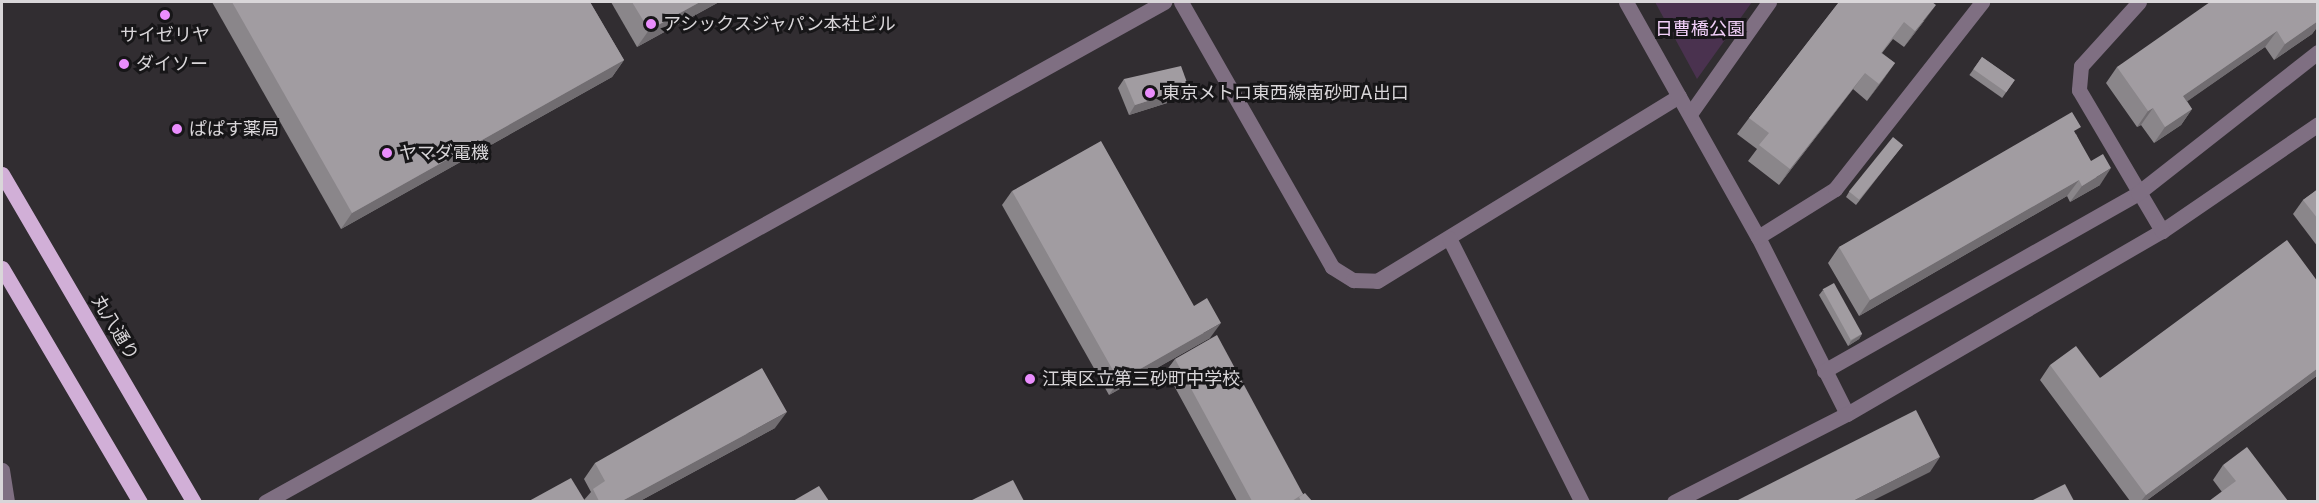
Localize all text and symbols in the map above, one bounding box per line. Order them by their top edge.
marker: サイゼリヤ [158,8,172,22]
place label: アシックスジャパン本社ビル [663,13,897,35]
marker: アシックスジャパン本社ビル [644,17,658,31]
park label: 日曹橋公園 [1655,18,1745,40]
place label: サイゼリヤ [120,24,210,46]
place label: ダイソー [136,53,208,75]
marker: ダイソー [117,57,131,71]
place label: 東京メトロ東西線南砂町A出口 [1162,82,1409,104]
marker: 東京メトロ東西線南砂町A出口 [1143,86,1157,100]
place label: ぱぱす薬局 [189,118,279,140]
marker: ぱぱす薬局 [170,122,184,136]
place label: ヤマダ電機 [399,142,489,164]
marker: ヤマダ電機 [380,146,394,160]
street label: 丸八通り [87,292,143,364]
place label: 江東区立第三砂町中学校 [1042,368,1240,390]
marker: 江東区立第三砂町中学校 [1023,372,1037,386]

